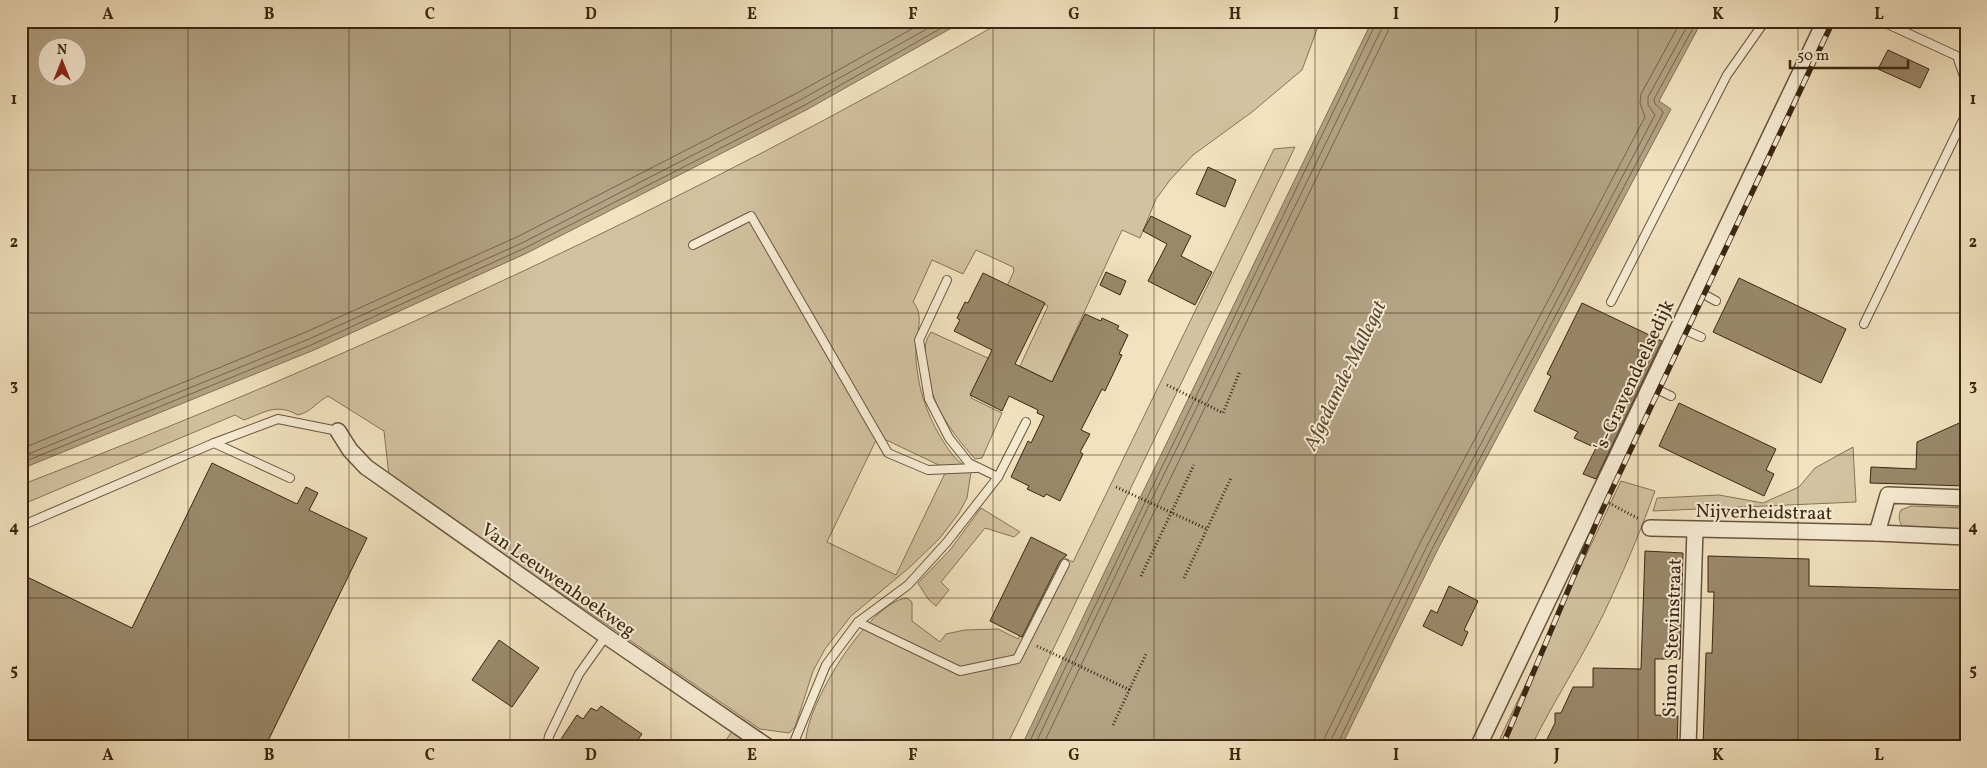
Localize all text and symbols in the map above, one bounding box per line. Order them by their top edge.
text: A [102,4,114,26]
text: B [264,4,275,26]
text: C [425,4,435,26]
text: D [585,4,597,26]
text: E [747,4,757,26]
text: F [908,4,918,26]
text: G [1068,4,1080,26]
text: H [1229,4,1241,26]
text: I [1393,4,1399,26]
text: J [1553,4,1560,26]
text: K [1712,4,1724,26]
text: L [1874,4,1884,26]
north arrow [38,38,88,88]
scale bar [1790,38,1907,70]
text: N [57,41,67,60]
text: 50 m [1797,46,1829,67]
text: 1 [11,89,17,111]
text: 1 [1970,89,1976,111]
text: 2 [10,232,18,254]
text: 2 [1969,232,1977,254]
water label: Afgedamde-Mallegat [1297,296,1394,456]
street label: 's-Gravendeelsedijk [1588,296,1681,456]
text: 3 [10,375,18,397]
text: 3 [1969,375,1977,397]
street label: Nijverheidstraat [1695,499,1833,527]
text: 4 [9,517,19,539]
street label: Van Leeuwenhoekweg [475,517,641,644]
text: 4 [1968,517,1978,539]
street label: Simon Stevinstraat [1657,558,1689,718]
text: 5 [10,660,18,682]
text: 5 [1969,660,1977,682]
text: A [102,745,114,767]
text: B [264,745,275,767]
text: C [425,745,435,767]
text: D [585,745,597,767]
text: E [747,745,757,767]
text: F [908,745,918,767]
text: G [1068,745,1080,767]
text: H [1229,745,1241,767]
text: I [1393,745,1399,767]
text: J [1553,745,1560,767]
text: K [1712,745,1724,767]
text: L [1874,745,1884,767]

